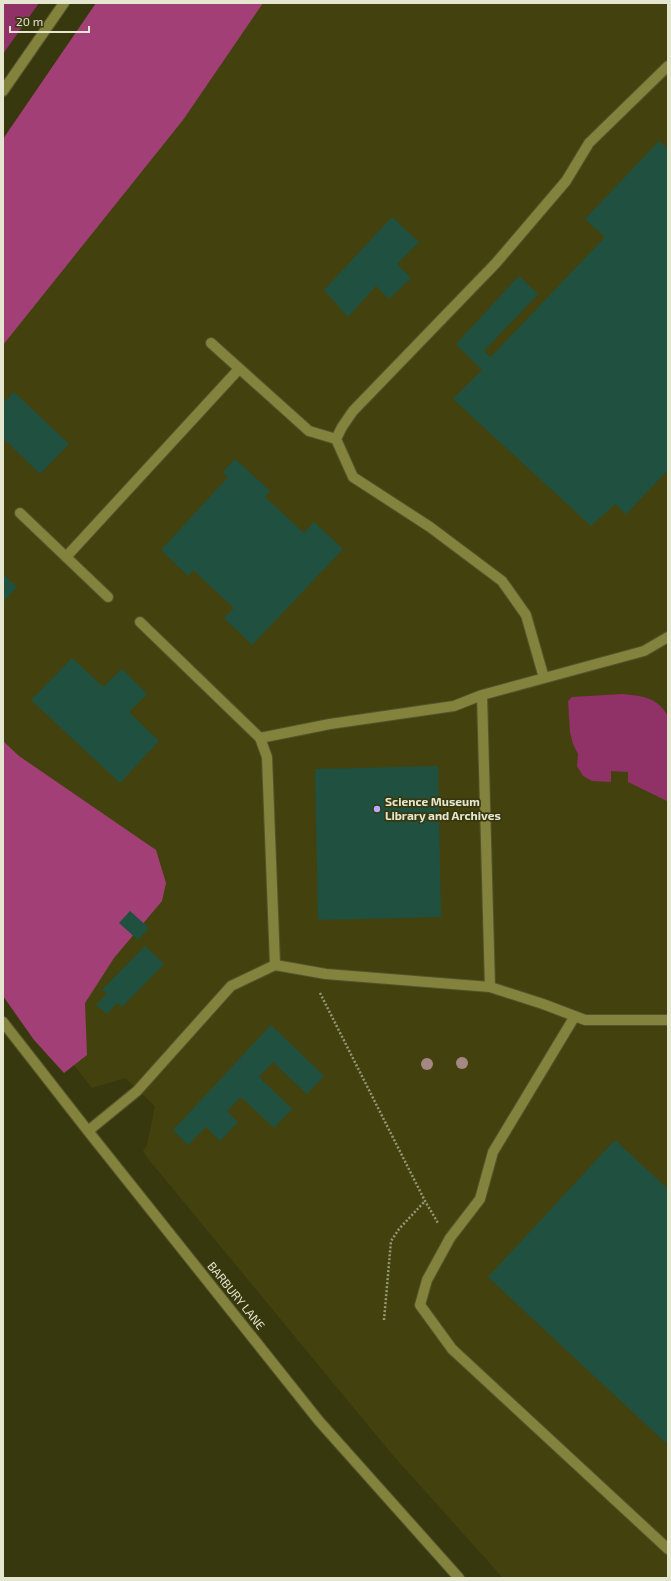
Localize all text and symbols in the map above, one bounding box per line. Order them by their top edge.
scale bar [10,8,89,34]
text: 20 m [16,14,43,28]
place label: Science Museum Library and Archives [385,794,501,823]
marker: Science Museum Library and Archives [372,804,382,814]
street label: BARBURY LANE [205,1259,269,1332]

